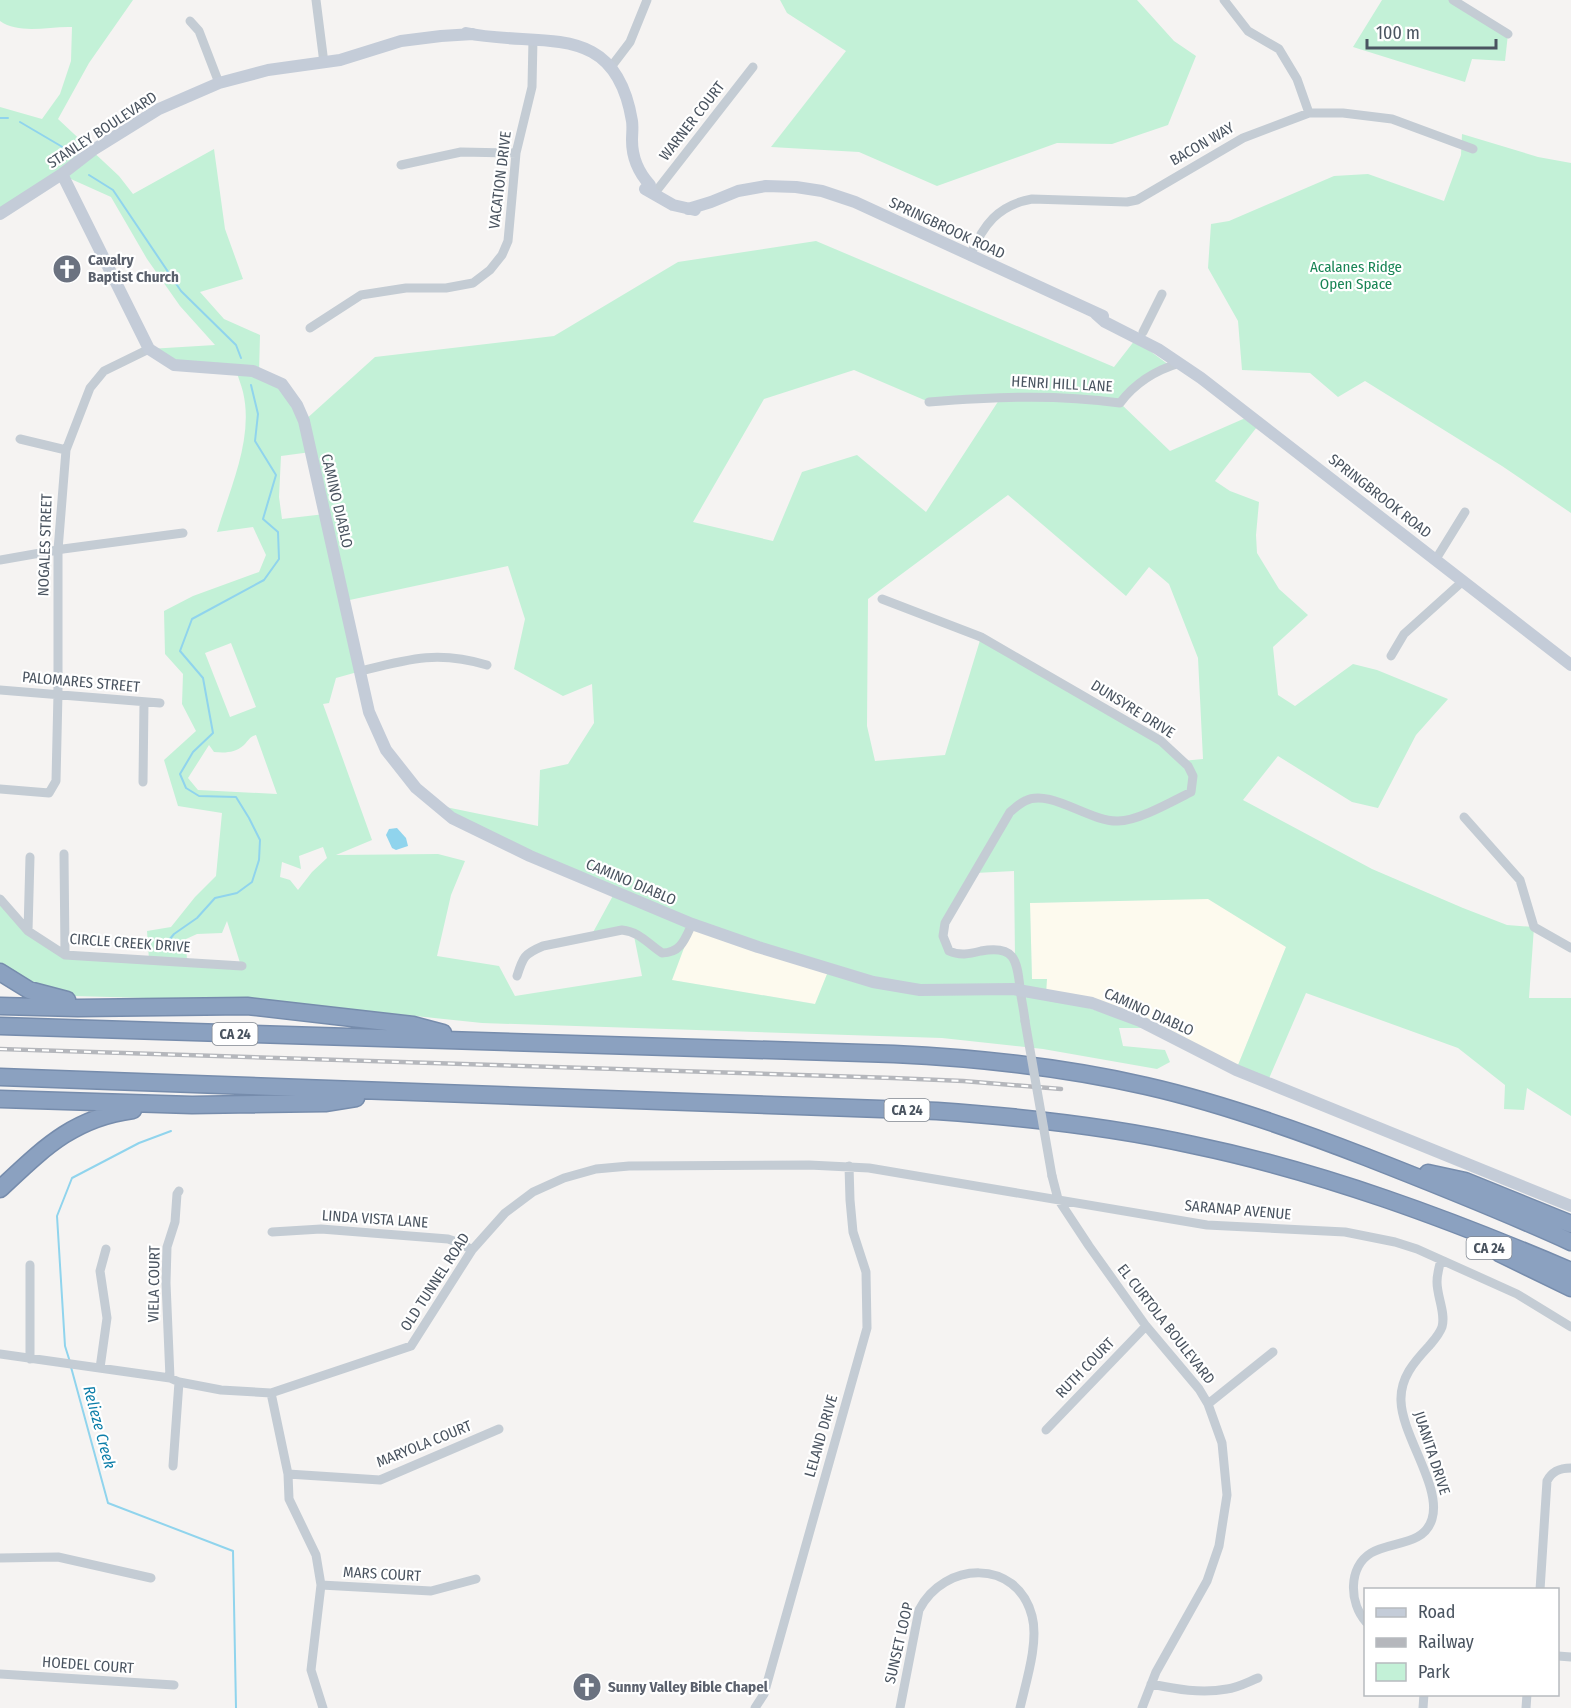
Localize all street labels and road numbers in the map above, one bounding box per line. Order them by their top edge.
street label: WARNER COURT [656,78,729,164]
street label: STANLEY BOULEVARD [44,88,160,172]
street label: BACON WAY [1167,118,1238,170]
street label: VACATION DRIVE [485,130,515,230]
street label: SPRINGBROOK ROAD [886,193,1008,263]
street label: HENRI HILL LANE [1011,372,1113,396]
street label: SPRINGBROOK ROAD [1325,450,1435,542]
street label: CAMINO DIABLO [317,452,357,550]
street label: NOGALES STREET [34,493,56,597]
street label: PALOMARES STREET [21,668,141,696]
street label: DUNSYRE DRIVE [1088,676,1178,742]
street label: CAMINO DIABLO [583,855,679,909]
street label: CIRCLE CREEK DRIVE [69,930,191,956]
street label: CAMINO DIABLO [1101,984,1197,1040]
road number: CA 24 [212,1023,258,1045]
road number: CA 24 [884,1099,930,1121]
street label: SARANAP AVENUE [1184,1196,1292,1224]
street label: LINDA VISTA LANE [321,1206,429,1232]
street label: OLD TUNNEL ROAD [397,1230,473,1334]
road number: CA 24 [1466,1237,1512,1259]
street label: VIELA COURT [144,1245,164,1323]
street label: EL CURTOLA BOULEVARD [1113,1260,1219,1388]
street label: RUTH COURT [1052,1334,1118,1402]
street label: LELAND DRIVE [801,1393,841,1479]
street label: JUANITA DRIVE [1410,1409,1454,1497]
street label: MARYOLA COURT [374,1417,474,1471]
street label: MARS COURT [343,1563,421,1585]
street label: SUNSET LOOP [881,1600,917,1685]
street label: HOEDEL COURT [42,1653,134,1677]

